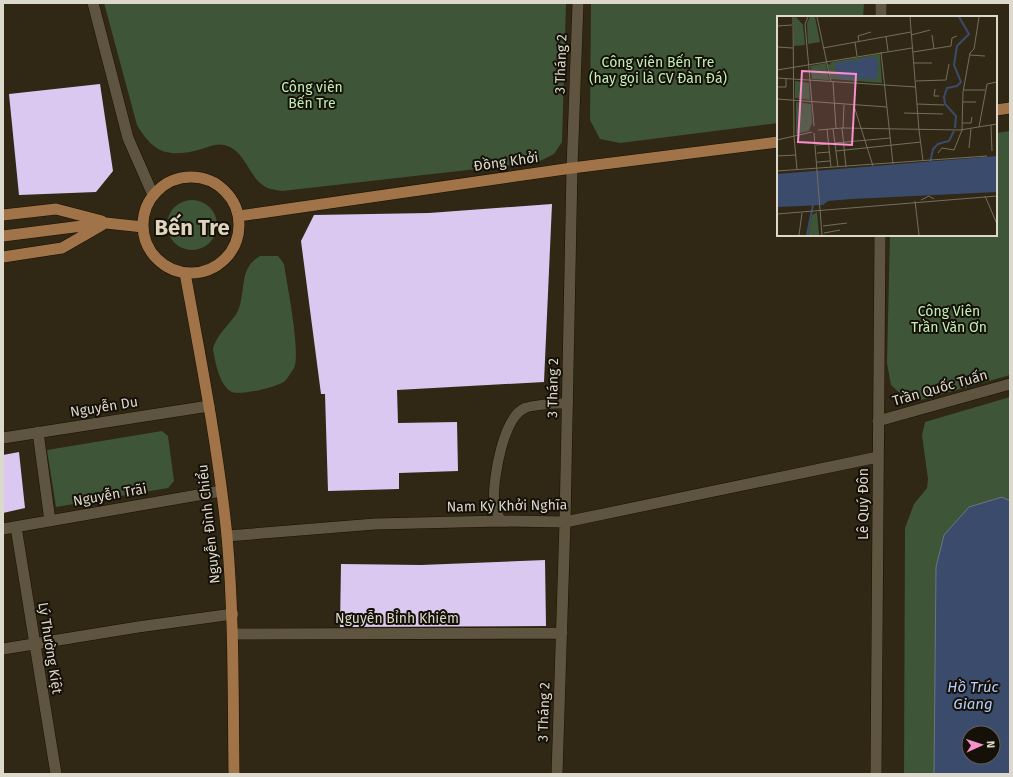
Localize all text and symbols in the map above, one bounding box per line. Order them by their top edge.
inset map [777,16,997,236]
street label: 3 Tháng 2 [551,34,571,94]
park label: Công viên Bến Tre (hay gọi là CV Đàn Đá) [589,53,727,87]
park label: Công viên Bến Tre [281,79,343,112]
street label: Đồng Khởi [472,148,540,175]
district label: Bến Tre [154,213,230,241]
park label: Công Viên Trần Văn Ơn [911,303,987,336]
street label: 3 Tháng 2 [544,358,562,418]
street label: Trần Quốc Tuấn [890,365,990,410]
street label: Nguyễn Du [69,393,139,421]
street label: Nguyễn Đình Chiểu [193,463,224,585]
street label: Lê Quý Đôn [855,468,872,540]
street label: Nguyễn Trãi [72,480,148,510]
street label: Nam Kỳ Khởi Nghĩa [447,496,567,516]
street label: Lý Thường Kiệt [34,601,66,696]
street label: Nguyễn Bỉnh Khiêm [335,610,459,627]
water label: Hồ Trúc Giang [947,678,1000,713]
street label: 3 Tháng 2 [534,682,554,742]
north arrow [961,725,1001,765]
text: N [984,741,997,748]

